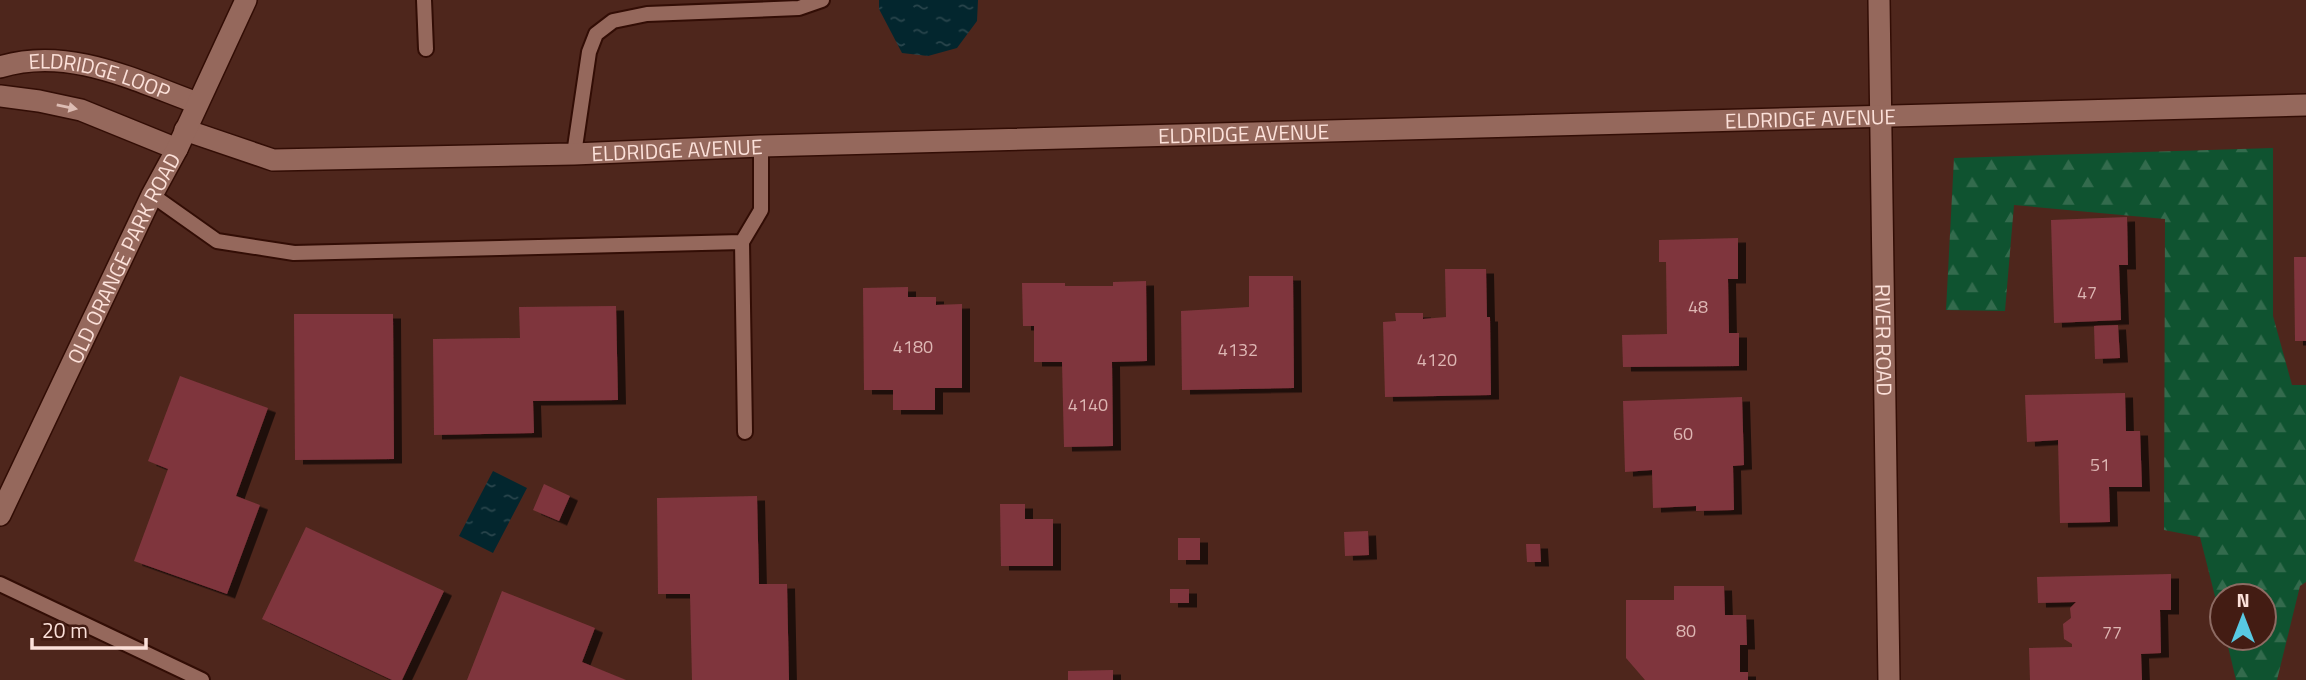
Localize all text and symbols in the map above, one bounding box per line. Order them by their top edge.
street label: ELDRIDGE LOOP [27,44,175,107]
street label: ELDRIDGE AVENUE [1724,100,1896,136]
one-way arrow [56,101,78,112]
street label: ELDRIDGE AVENUE [1158,115,1330,151]
street label: ELDRIDGE AVENUE [591,130,763,169]
street label: OLD ORANGE PARK ROAD [58,147,188,369]
house number: 47 [2077,279,2097,306]
street label: RIVER ROAD [1867,284,1901,396]
house number: 48 [1688,293,1708,320]
house number: 4180 [893,333,933,360]
house number: 4132 [1218,336,1258,363]
house number: 4120 [1417,346,1457,373]
house number: 4140 [1068,391,1108,418]
house number: 60 [1673,420,1693,447]
house number: 51 [2090,451,2110,478]
north arrow [2208,582,2278,652]
text: N [2236,585,2250,614]
scale bar [32,606,145,650]
text: 20 m [42,614,88,646]
house number: 80 [1676,617,1696,644]
house number: 77 [2102,619,2122,646]

